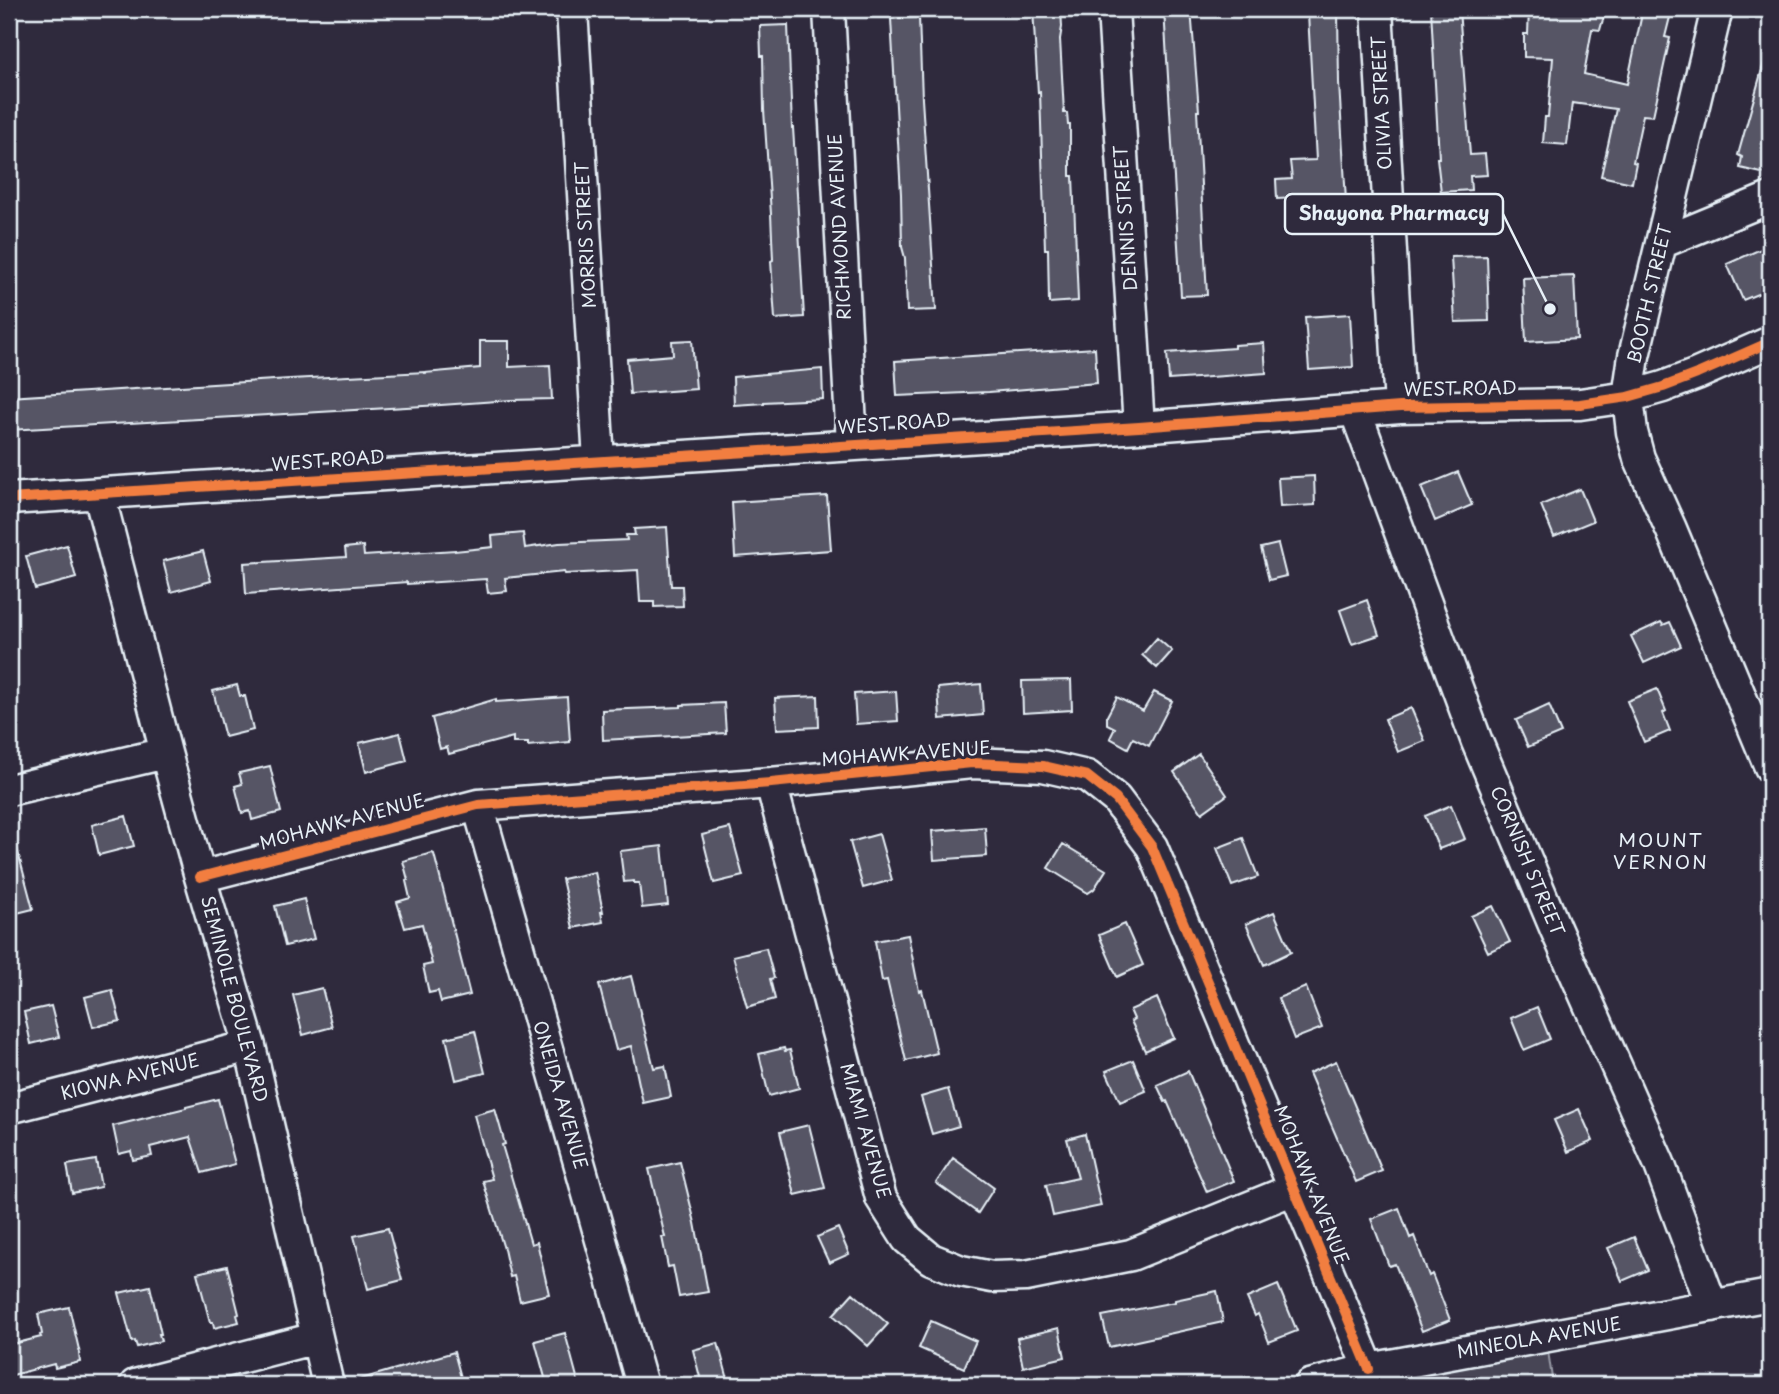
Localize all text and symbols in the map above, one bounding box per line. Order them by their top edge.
street label: OLIVIA STREET [1363,35,1397,171]
street label: RICHMOND AVENUE [820,133,857,321]
street label: DENNIS STREET [1106,144,1143,292]
street label: MORRIS STREET [567,160,602,309]
callout: Shayona Pharmacy [1285,194,1503,234]
text: Shayona Pharmacy [1299,198,1489,226]
street label: BOOTH STREET [1619,220,1678,366]
street label: WEST ROAD [1403,373,1517,402]
street label: WEST ROAD [836,405,951,440]
street label: WEST ROAD [270,442,385,477]
street label: MOHAWK AVENUE [821,733,991,772]
street label: CORNISH STREET [1485,781,1572,940]
street label: MOHAWK AVENUE [256,786,427,855]
district label: MOUNT VERNON [1613,825,1709,875]
street label: SEMINOLE BOULEVARD [195,892,276,1105]
street label: ONEIDA AVENUE [527,1017,596,1172]
street label: KIOWA AVENUE [58,1045,202,1106]
street label: MIAMI AVENUE [834,1060,899,1202]
street label: MOHAWK AVENUE [1268,1101,1357,1268]
street label: MINEOLA AVENUE [1455,1309,1623,1364]

